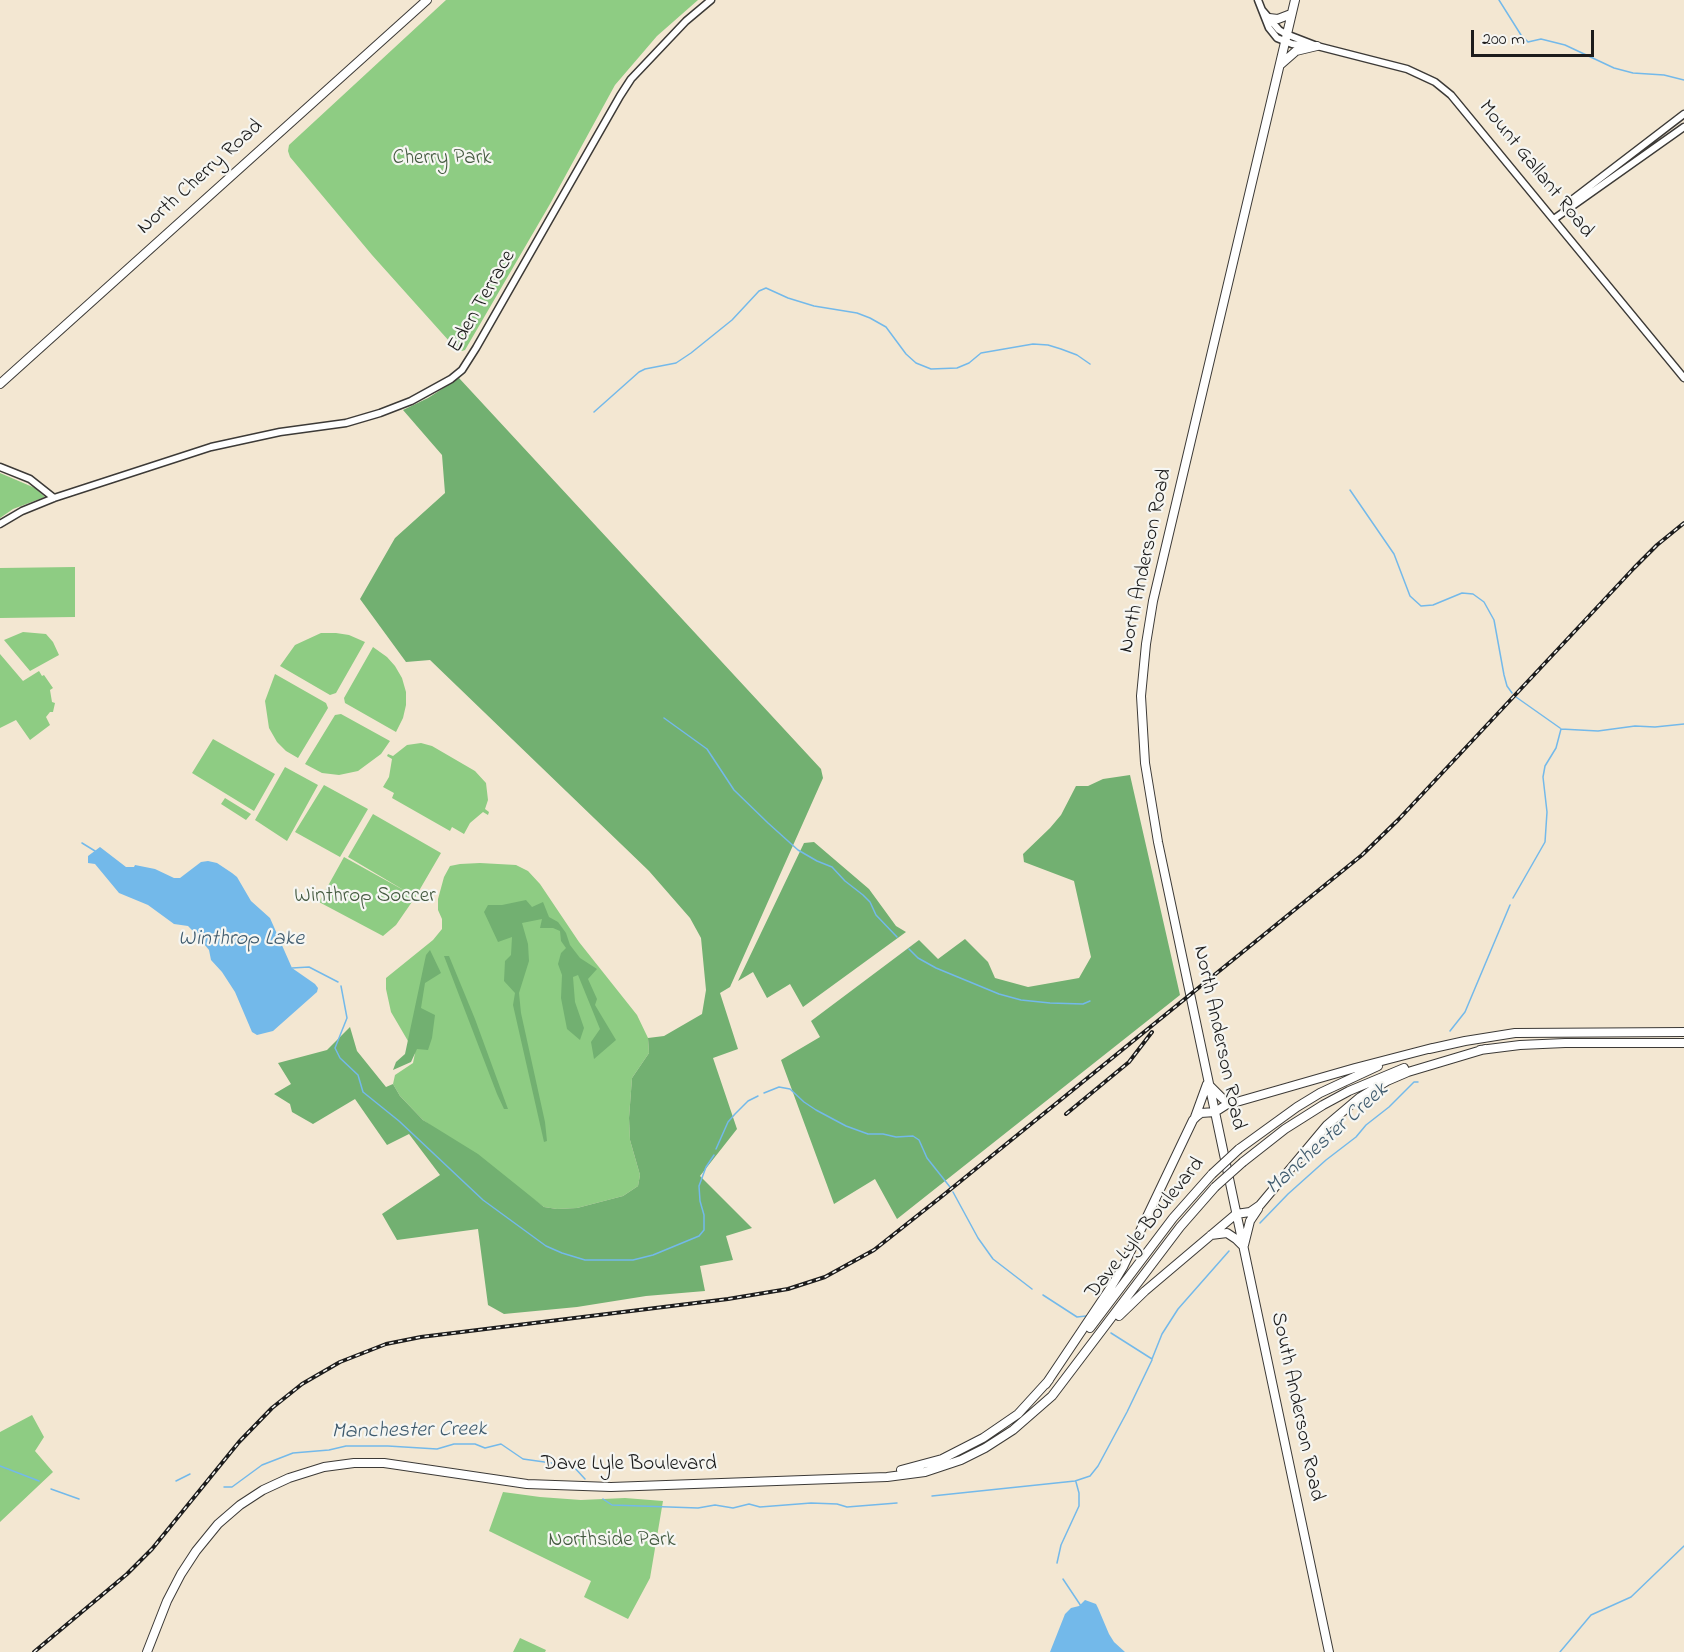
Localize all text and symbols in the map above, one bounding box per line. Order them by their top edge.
scale bar [1474,18,1597,56]
text: 200 m [1482,27,1525,53]
street label: Mount Gallant Road [1472,96,1598,244]
street label: North Cherry Road [133,115,269,241]
park label: Cherry Park [393,147,491,173]
street label: Eden Terrace [444,246,522,358]
street label: North Anderson Road [1115,467,1179,655]
park label: Winthrop Soccer [294,885,436,911]
water label: Winthrop Lake [178,927,304,953]
street label: North Anderson Road [1186,944,1250,1132]
water label: Manchester Creek [1262,1078,1394,1202]
street label: Dave Lyle Boulevard [1081,1153,1211,1305]
street label: South Anderson Road [1264,1310,1328,1504]
water label: Manchester Creek [331,1417,487,1447]
street label: Dave Lyle Boulevard [541,1453,717,1479]
park label: Northside Park [548,1529,676,1555]

